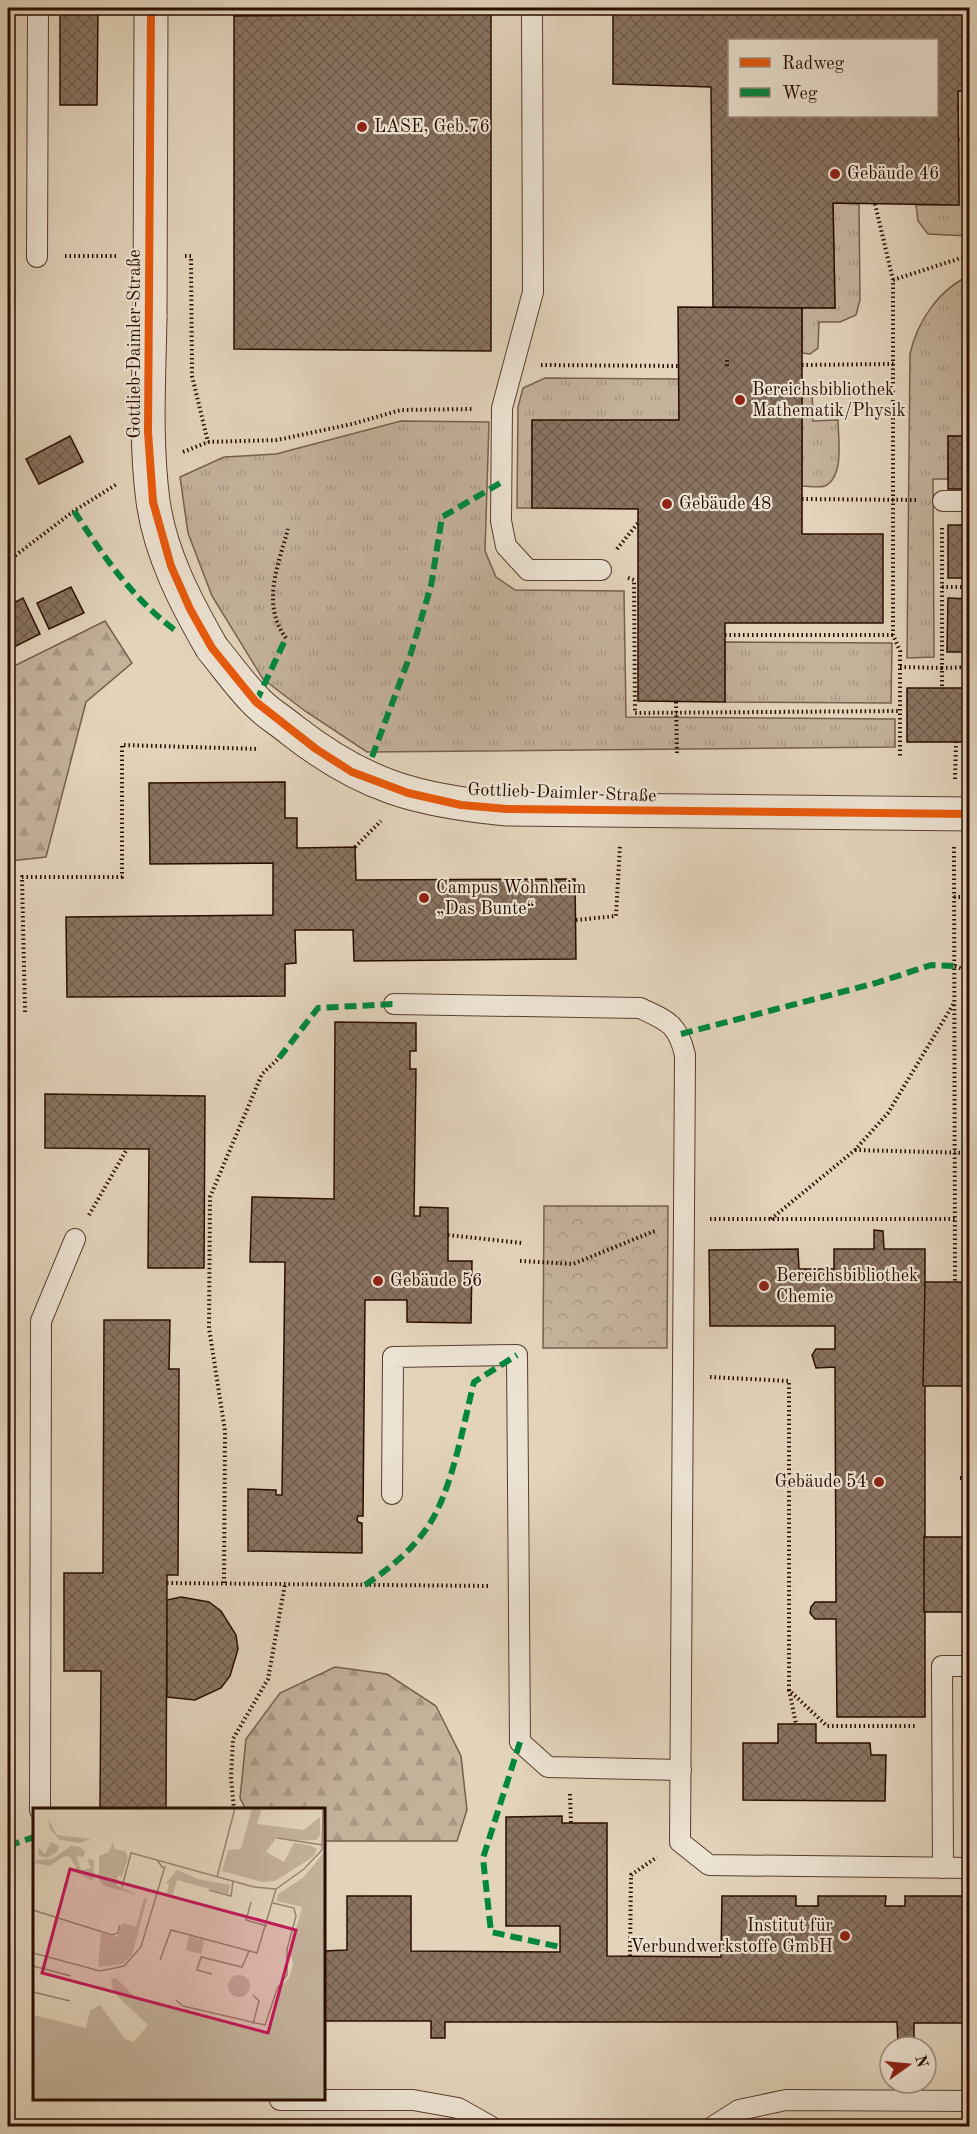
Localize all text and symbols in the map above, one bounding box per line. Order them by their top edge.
legend [728,39,938,117]
text: Radweg [782,55,845,73]
text: Weg [782,85,818,103]
place label: LASE, Geb.76 [374,118,490,136]
marker: LASE, Geb.76 [355,120,369,134]
place label: Gebäude 46 [847,165,940,183]
marker: Gebäude 46 [828,167,842,181]
street label: Gottlieb-Daimler-Straße [126,249,144,439]
place label: Bereichsbibliothek Mathematik/Physik [752,381,906,420]
marker: Bereichsbibliothek Mathematik/Physik [733,393,747,407]
place label: Gebäude 48 [679,495,772,513]
marker: Gebäude 48 [660,497,674,511]
street label: Gottlieb-Daimler-Straße [467,781,657,805]
place label: Campus Wohnheim „Das Bunte“ [436,879,586,918]
marker: Campus Wohnheim „Das Bunte“ [417,891,431,905]
place label: Bereichsbibliothek Chemie [776,1267,918,1306]
place label: Gebäude 56 [390,1272,483,1290]
marker: Gebäude 56 [371,1274,385,1288]
marker: Bereichsbibliothek Chemie [757,1279,771,1293]
place label: Gebäude 54 [774,1473,867,1491]
marker: Gebäude 54 [872,1475,886,1489]
inset map [33,1808,326,2101]
place label: Institut für Verbundwerkstoffe GmbH [630,1917,834,1956]
marker: Institut für Verbundwerkstoffe GmbH [838,1929,852,1943]
north arrow [878,2035,938,2095]
text: N [911,2054,930,2070]

